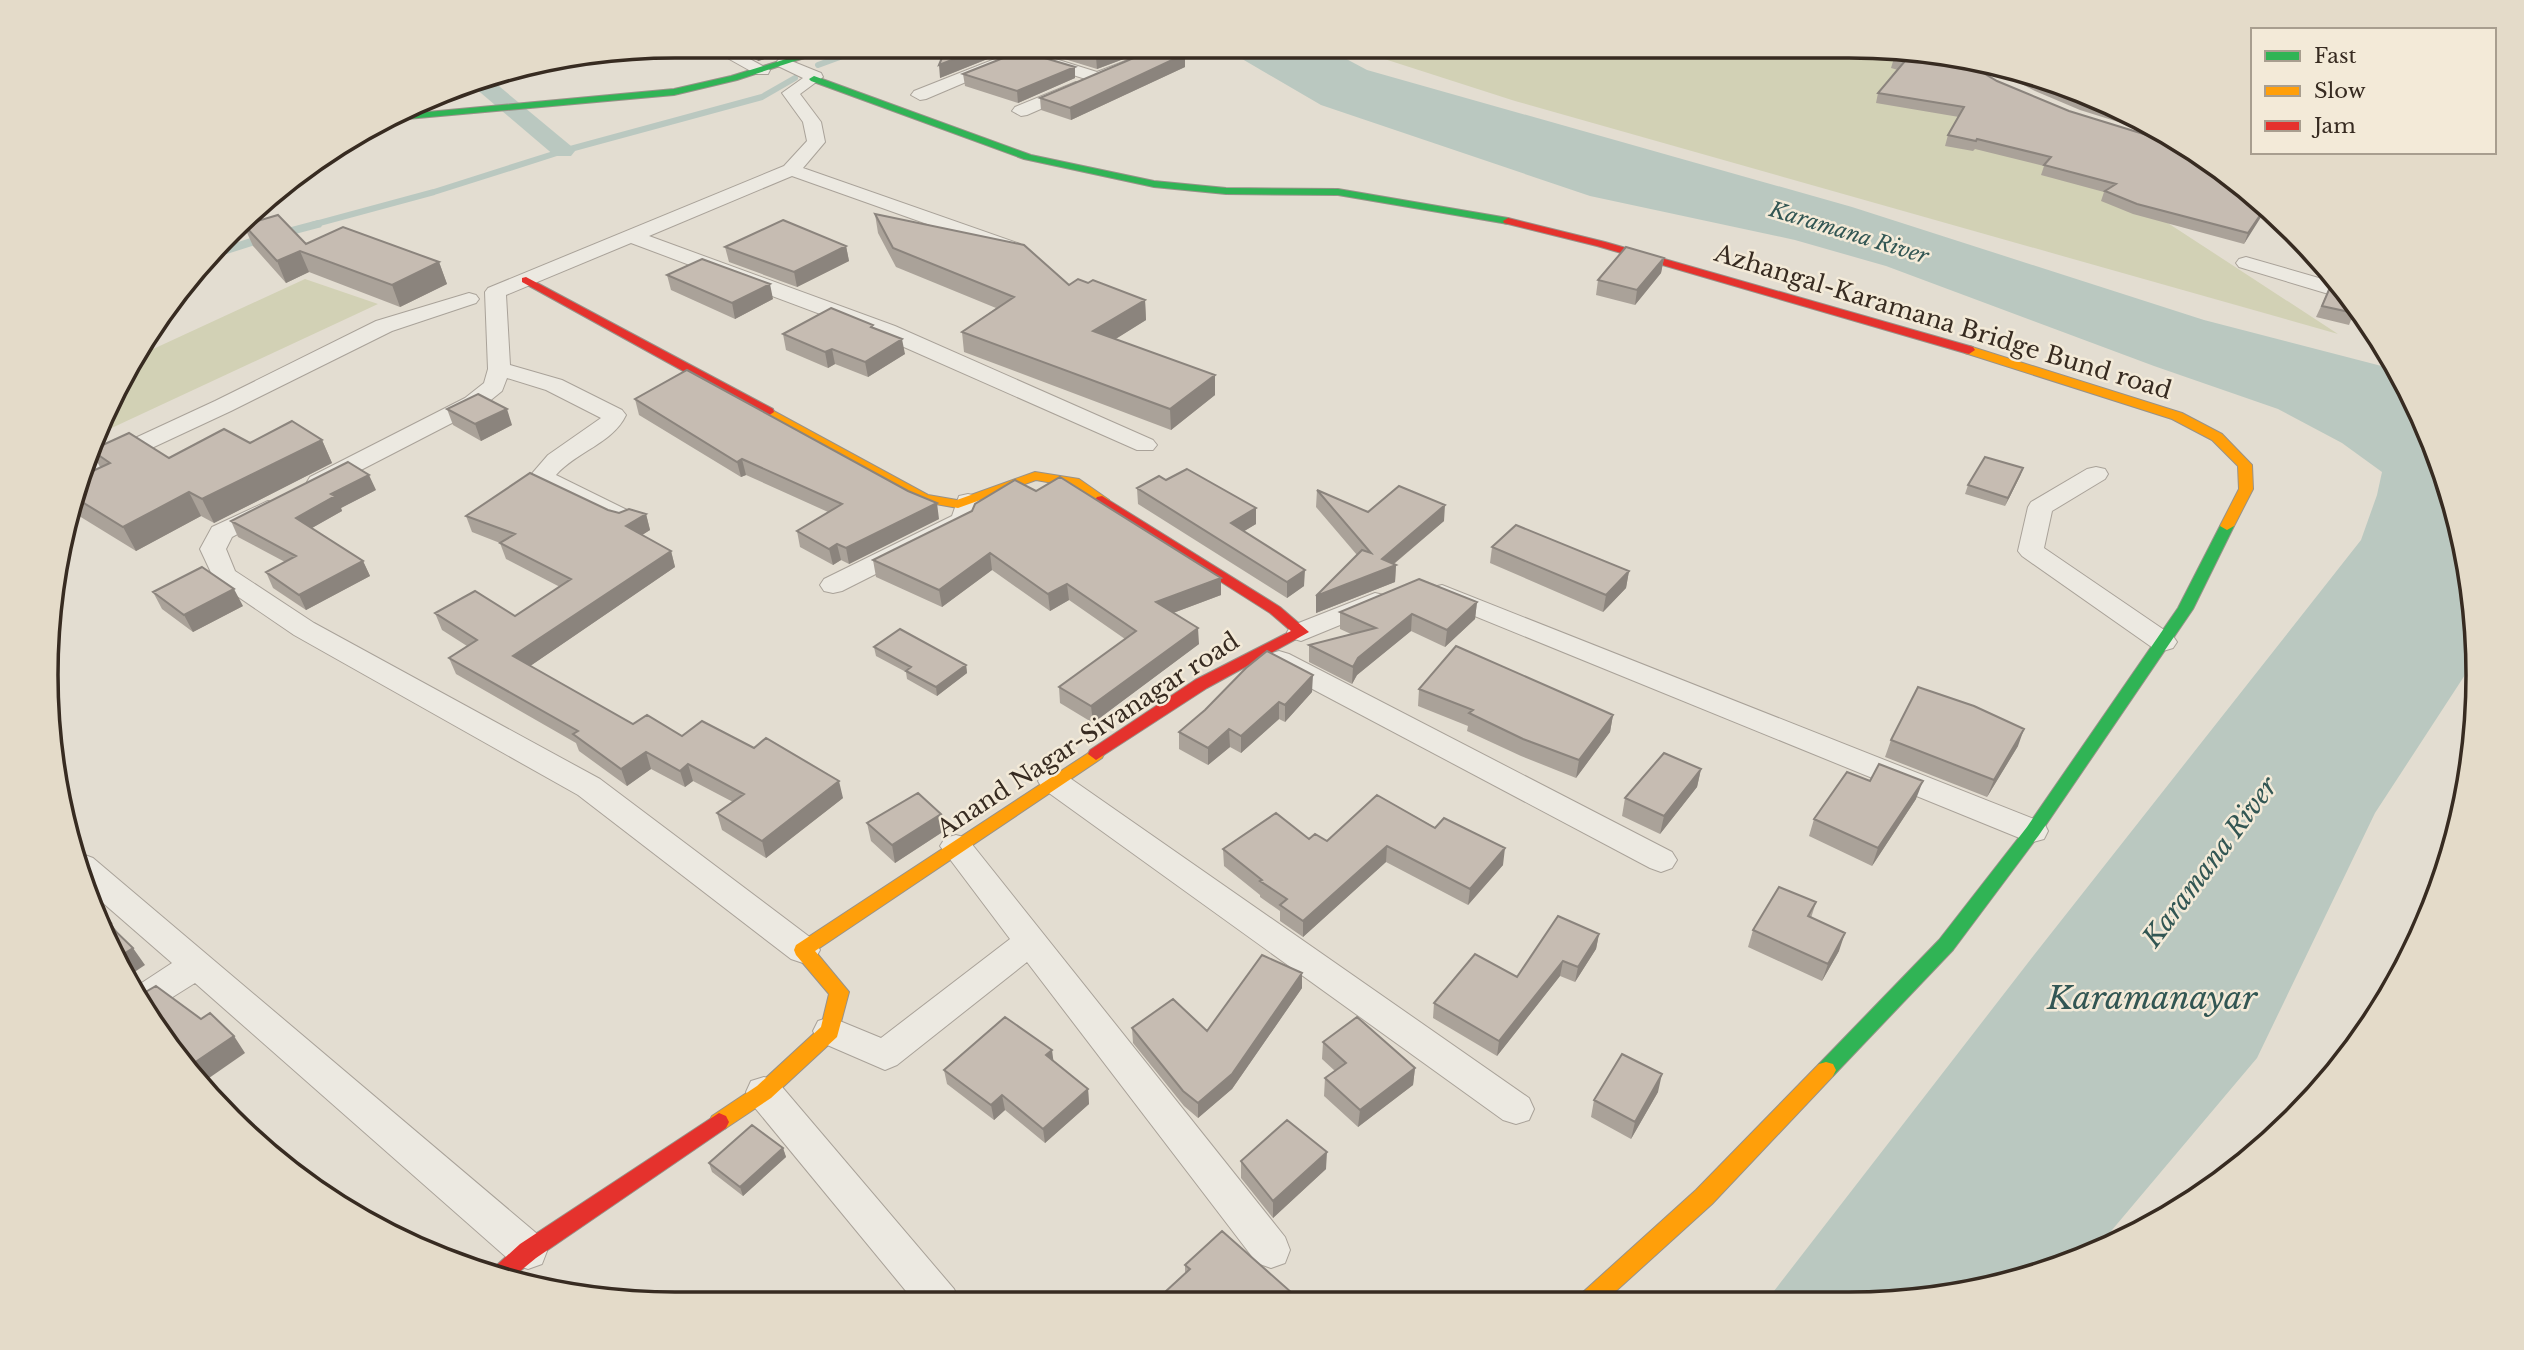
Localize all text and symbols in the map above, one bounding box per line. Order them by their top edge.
legend [2251,28,2496,154]
text: Fast [2314,43,2356,69]
text: Slow [2314,78,2366,104]
text: Jam [2311,113,2356,139]
water label: Karamana River [1765,196,1933,270]
street label: Azhangal-Karamana Bridge Bund road [1710,238,2175,405]
street label: Anand Nagar-Sivanagar road [930,626,1244,844]
water label: Karamana River [2135,770,2285,954]
water label: Karamanayar [2046,978,2258,1018]

